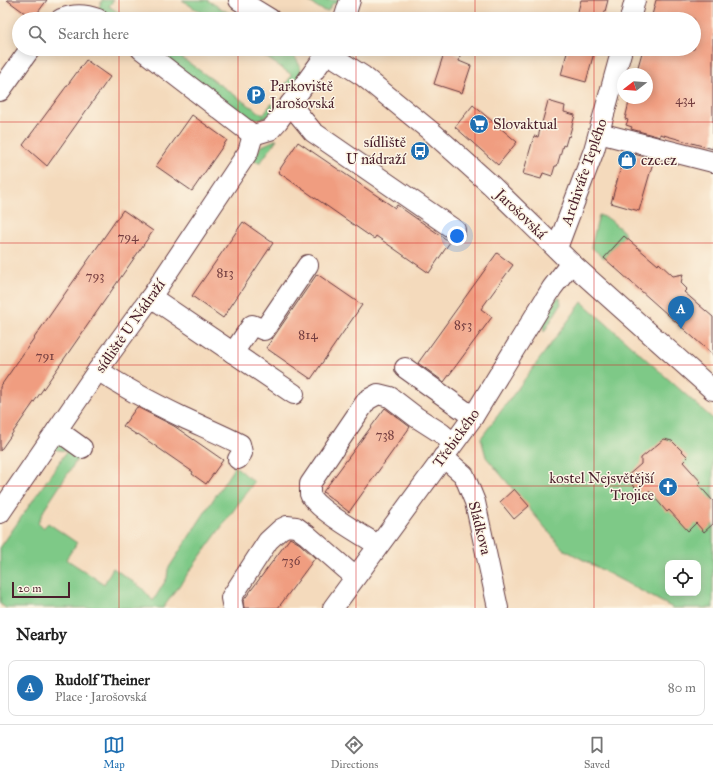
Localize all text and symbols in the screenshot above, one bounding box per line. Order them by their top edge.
search box [12,12,701,56]
icon: search [26,23,48,45]
text: Search here [58,25,129,43]
north arrow [617,68,653,104]
place label: Parkoviště Jarošovská [268,77,335,113]
parking icon: Parkoviště Jarošovská [245,84,267,106]
house number: 434 [675,92,696,108]
supermarket icon: Slovaktual [468,113,490,135]
place label: Slovaktual [493,115,558,133]
street label: Archiváře Teplého [557,116,611,229]
place label: sídliště U nádraží [346,133,407,168]
bus stop icon: sídliště U nádraží [409,140,431,162]
shop icon: czc.cz [616,149,638,171]
place label: czc.cz [641,151,677,169]
street label: Jarošovská [489,184,551,244]
your location [447,226,467,246]
house number: 794 [117,229,139,245]
house number: 813 [216,265,234,281]
house number: 793 [85,268,105,284]
street label: sídliště U Nádraží [91,275,169,376]
pin: A [668,296,694,329]
house number: 853 [454,317,472,333]
house number: 814 [298,327,318,343]
house number: 791 [36,348,54,364]
street label: Třebického [429,405,484,471]
house number: 738 [375,427,395,443]
place label: kostel Nejsvětější Trojice [549,469,655,504]
church icon: kostel Nejsvětější Trojice [657,476,679,498]
street label: Sládkova [465,499,495,557]
house number: 736 [282,553,301,569]
map controls [665,560,701,596]
button: locate [665,560,701,596]
scale bar [12,580,70,599]
text: 20 m [18,582,41,595]
text: Nearby [16,624,67,645]
text: Rudolf Theiner [55,671,150,689]
text: A [26,680,34,696]
text: 80 m [668,680,696,696]
text: Place · Jarošovská [55,689,146,705]
tab: Map [103,734,125,771]
tab: Directions [331,734,378,771]
tab: Saved [584,734,610,771]

